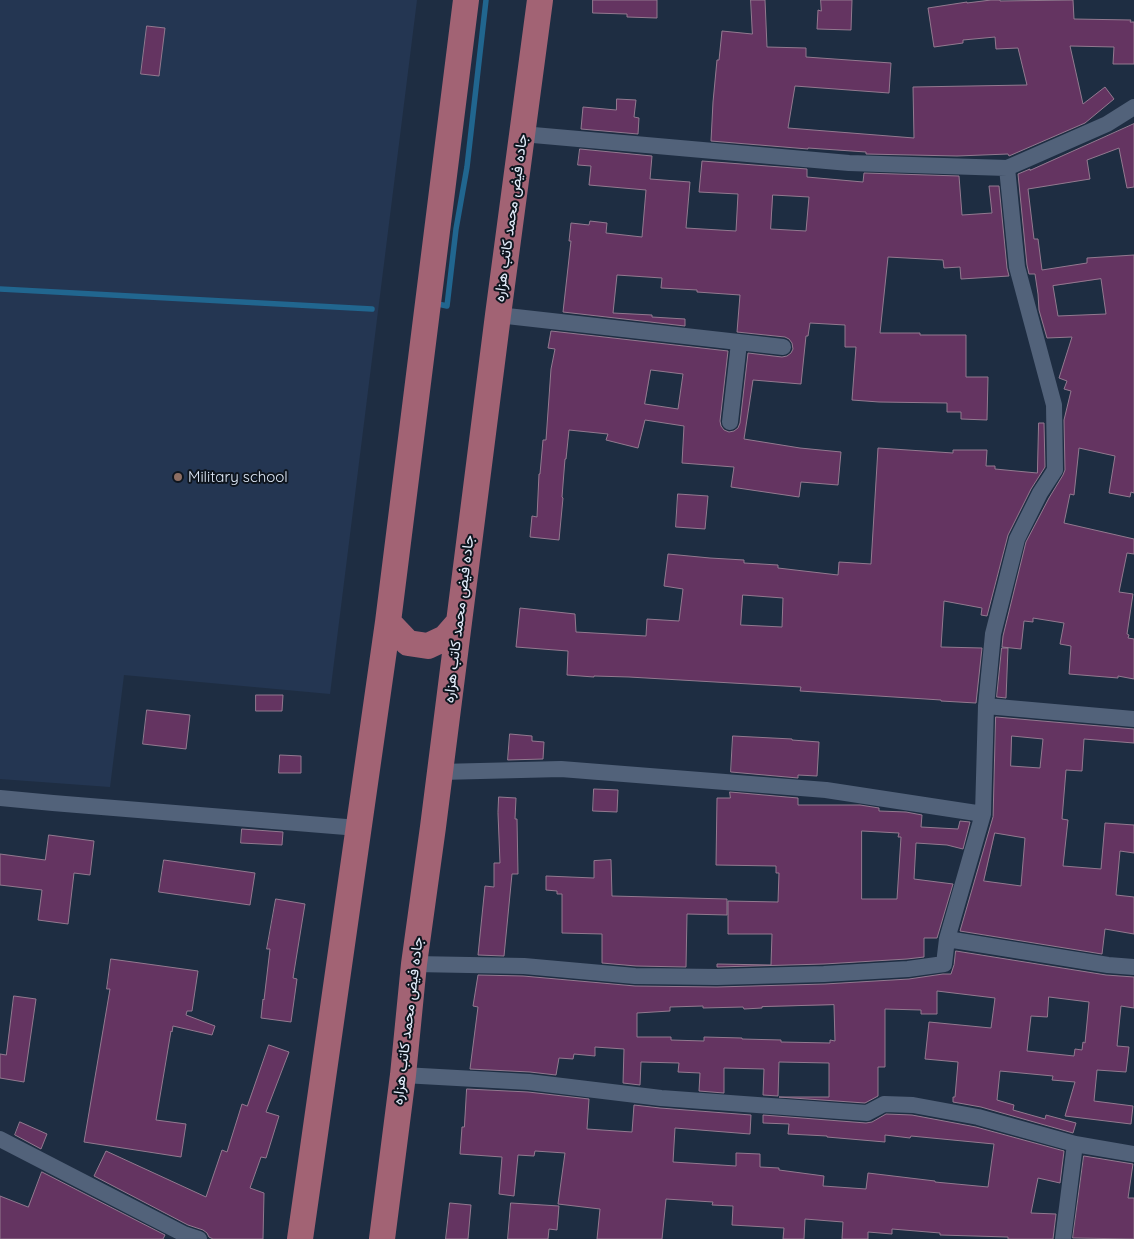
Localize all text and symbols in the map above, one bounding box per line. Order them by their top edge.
street label: جاده فیض محمد کاتب هزاره [490,133,532,303]
place label: Military school [188,468,288,486]
marker: Military school [172,471,184,483]
street label: جاده فیض محمد کاتب هزاره [440,534,478,704]
street label: جاده فیض محمد کاتب هزاره [389,936,427,1106]

